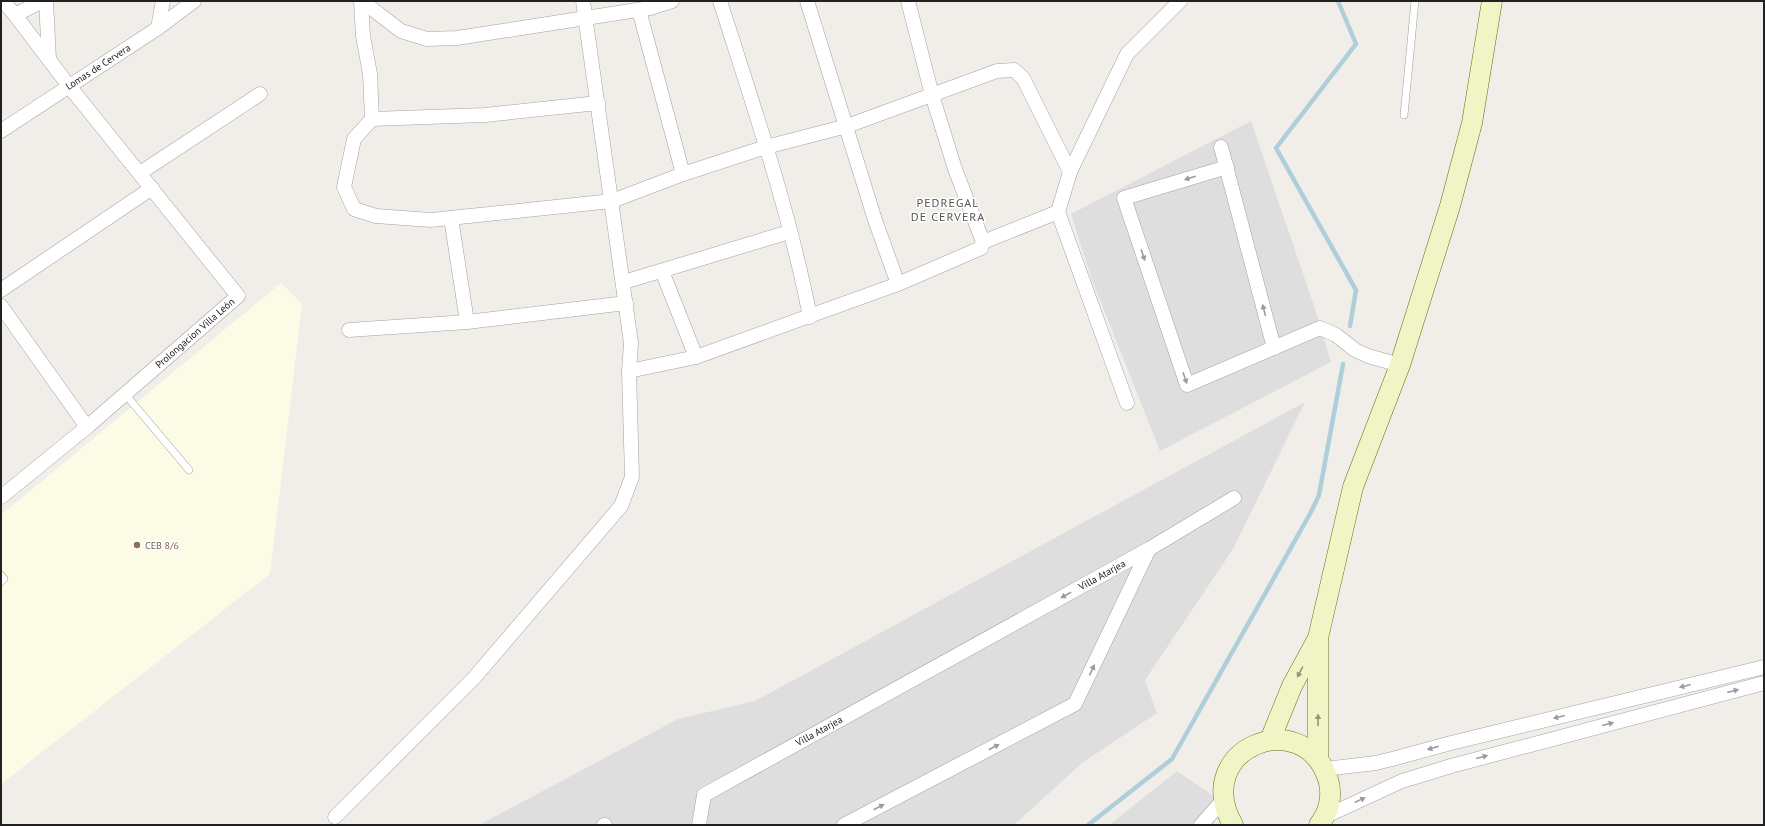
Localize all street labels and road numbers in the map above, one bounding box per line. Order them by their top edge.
street label: Lomas de Cervera [63,41,133,93]
street label: Prolongacion Villa León [153,295,237,371]
street label: Villa Atarjea [1075,557,1128,594]
street label: Villa Atarjea [792,713,845,750]

